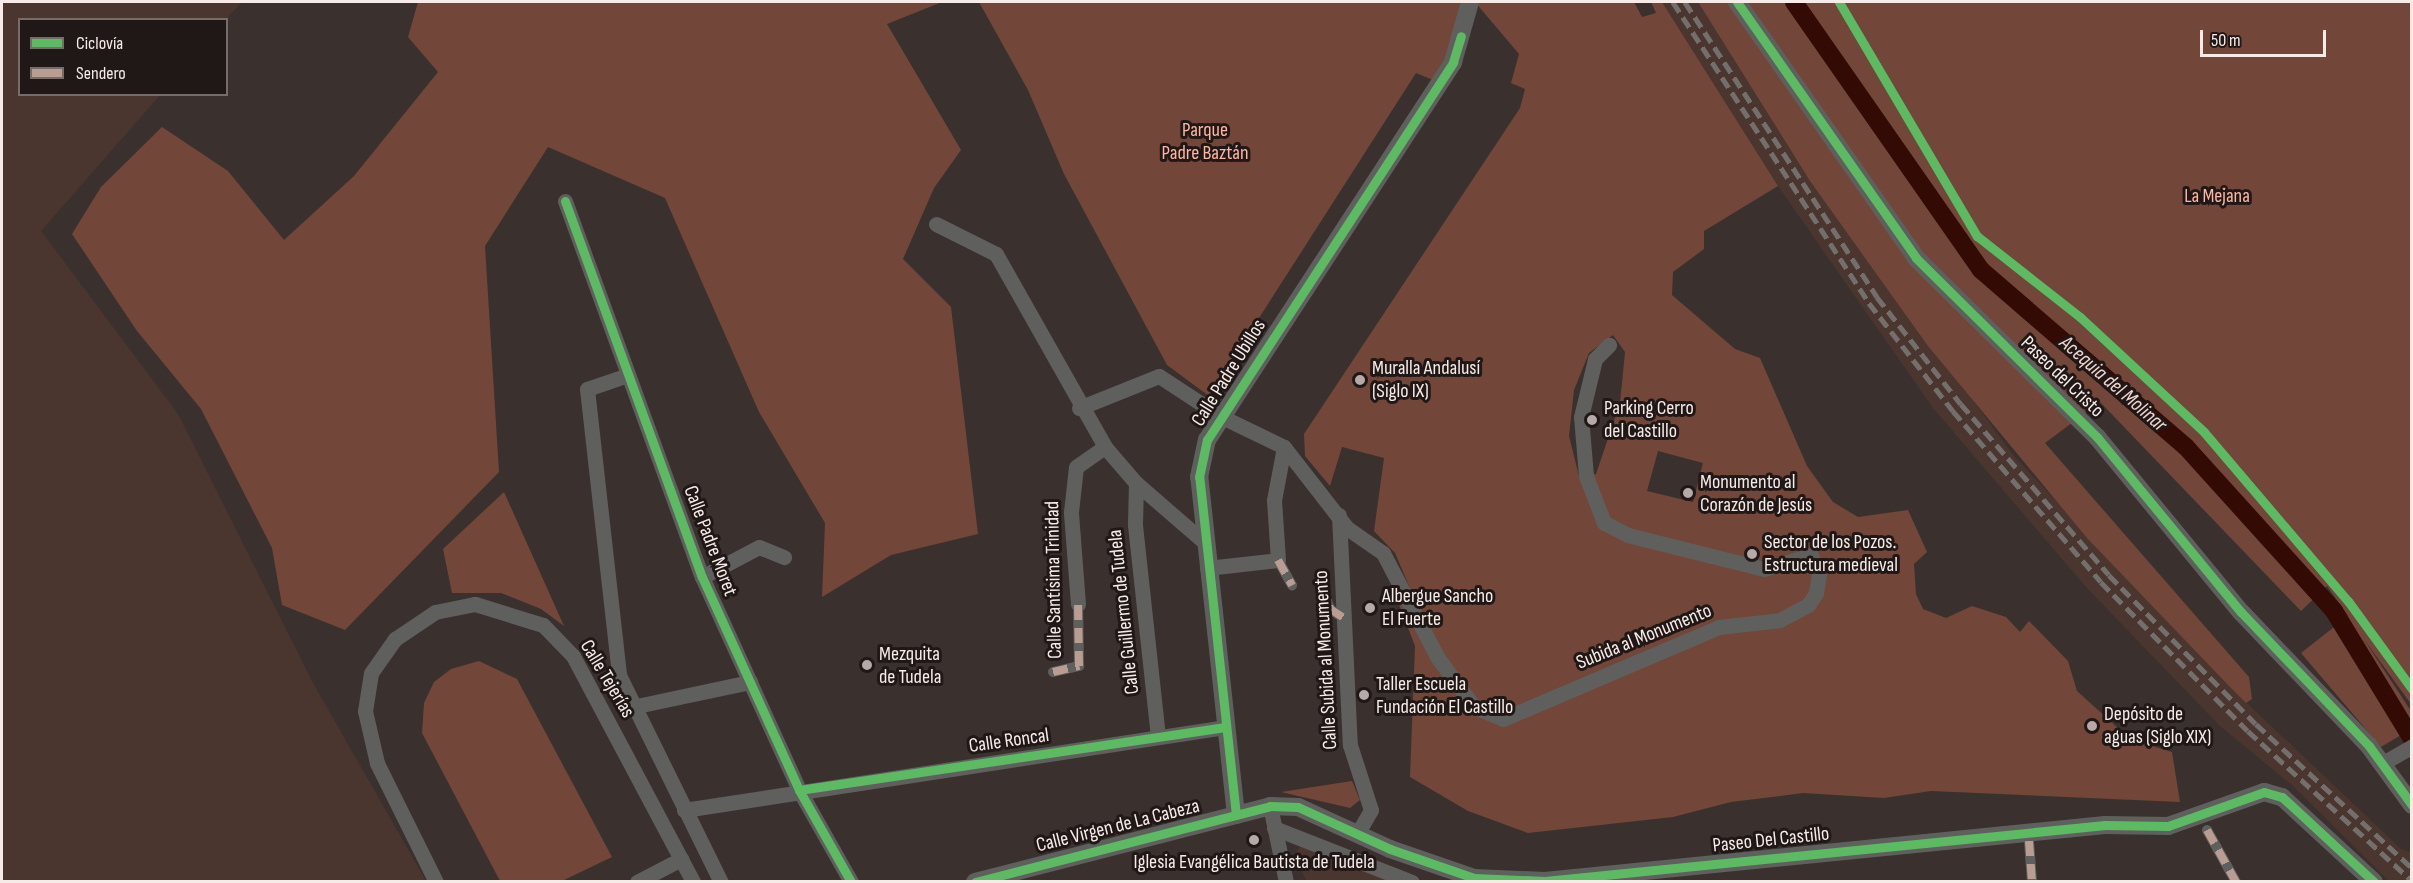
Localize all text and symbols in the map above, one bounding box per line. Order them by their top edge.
legend [18,18,228,96]
scale bar [2203,18,2329,56]
text: 50 m [2211,30,2241,51]
text: Ciclovía [76,33,123,54]
text: Sendero [76,63,126,84]
park label: Parque Padre Baztán [1162,119,1248,166]
park label: La Mejana [2184,184,2250,208]
street label: Calle Padre Ubillos [1187,315,1271,431]
water label: Acequia del Molinar [2054,330,2172,438]
street label: Paseo del Cristo [2015,331,2109,423]
place label: Muralla Andalusí (Siglo IX) [1372,356,1480,403]
marker: Muralla Andalusí (Siglo IX) [1353,373,1367,387]
place label: Parking Cerro del Castillo [1604,396,1694,443]
marker: Parking Cerro del Castillo [1585,413,1599,427]
place label: Monumento al Corazón de Jesús [1700,470,1812,517]
street label: Calle Padre Moret [678,482,742,600]
marker: Monumento al Corazón de Jesús [1681,486,1695,500]
street label: Calle Santísima Trinidad [1041,501,1067,659]
street label: Calle Guillermo de Tudela [1103,528,1145,696]
place label: Sector de los Pozos. Estructura medieval [1764,530,1898,577]
marker: Sector de los Pozos. Estructura medieval [1745,547,1759,561]
street label: Calle Subida al Monumento [1309,570,1343,750]
place label: Albergue Sancho El Fuerte [1382,584,1493,631]
street label: Subida al Monumento [1573,599,1715,675]
marker: Albergue Sancho El Fuerte [1363,601,1377,615]
street label: Calle Tejerías [574,636,640,722]
place label: Mezquita de Tudela [879,642,941,689]
marker: Mezquita de Tudela [860,658,874,672]
place label: Taller Escuela Fundación El Castillo [1376,672,1513,719]
marker: Taller Escuela Fundación El Castillo [1357,688,1371,702]
place label: Depósito de aguas (Siglo XIX) [2104,702,2211,749]
marker: Depósito de aguas (Siglo XIX) [2085,719,2099,733]
street label: Calle Roncal [967,723,1051,759]
street label: Calle Virgen de La Cabeza [1034,794,1202,858]
street label: Paseo Del Castillo [1711,822,1831,858]
marker: Iglesia Evangélica Bautista de Tudela [1247,833,1261,847]
place label: Iglesia Evangélica Bautista de Tudela [1133,850,1375,874]

